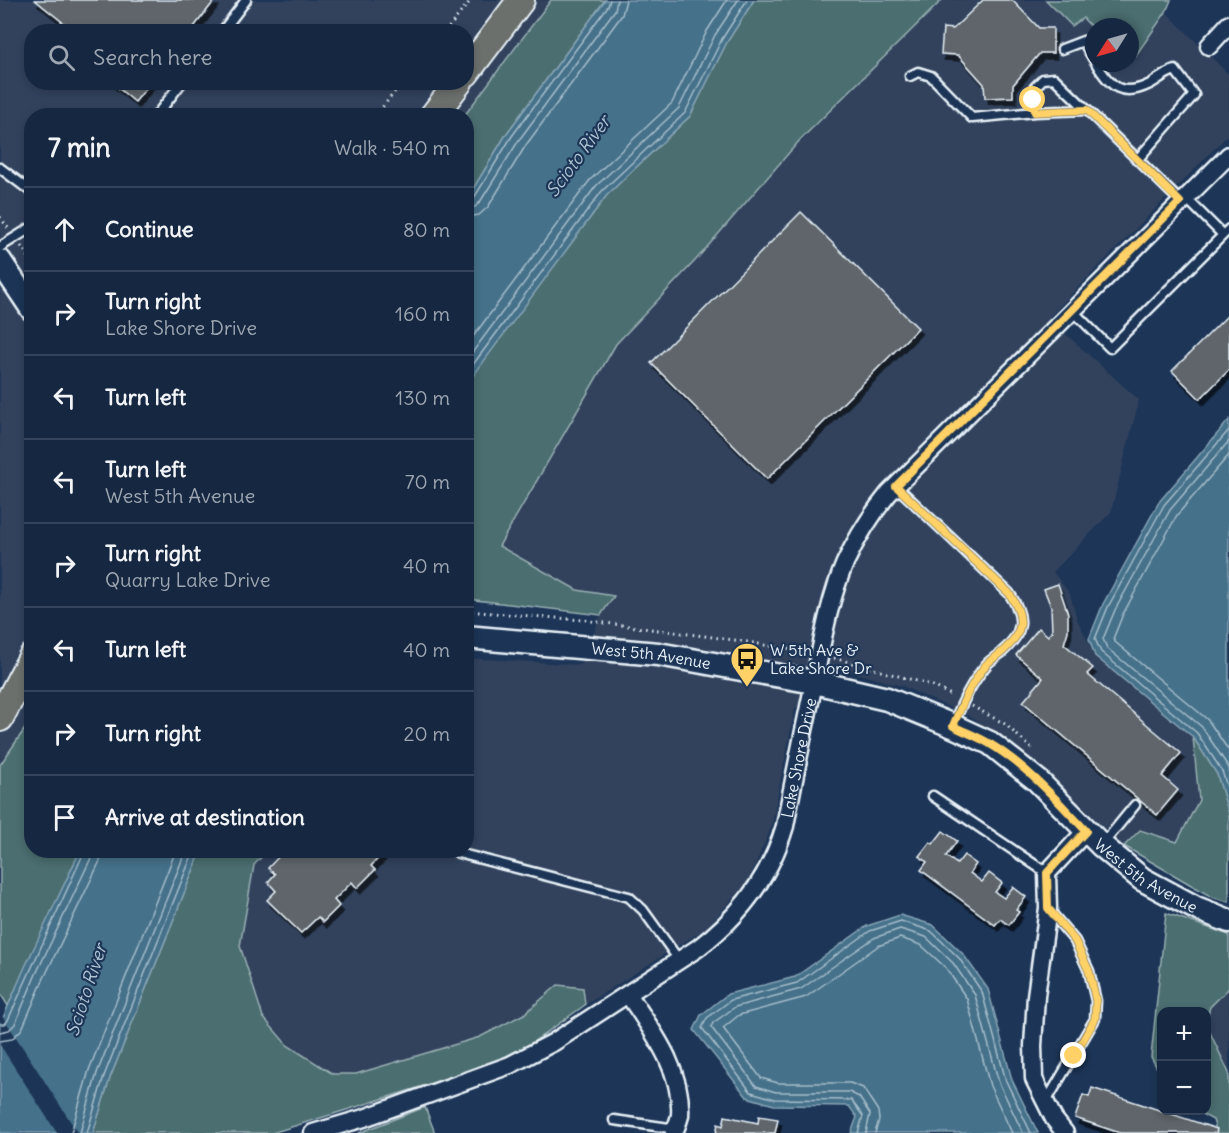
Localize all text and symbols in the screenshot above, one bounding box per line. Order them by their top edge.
north arrow [1085,18,1139,72]
search box [24,24,474,90]
icon: search [45,41,78,74]
text: Search here [93,43,212,71]
route start [1019,86,1045,112]
water label: Scioto River [541,109,617,201]
text: 7 min [48,131,111,164]
text: Walk · 540 m [334,135,450,160]
icon: ahead [48,213,81,246]
text: Continue [105,215,194,243]
text: 80 m [403,217,450,242]
text: Turn right [105,287,201,315]
icon: right [48,297,81,330]
text: 160 m [395,301,450,326]
text: Lake Shore Drive [105,315,257,340]
icon: left [48,381,81,414]
text: Turn left [105,383,186,411]
text: 130 m [395,385,450,410]
text: Turn left [105,455,186,483]
icon: left [48,465,81,498]
text: 70 m [405,469,450,494]
text: West 5th Avenue [105,483,255,508]
text: Turn right [105,539,201,567]
icon: right [48,549,81,582]
text: 40 m [403,553,450,578]
text: Quarry Lake Drive [105,567,271,592]
icon: left [48,633,81,666]
text: Turn left [105,635,186,663]
text: 40 m [403,637,450,662]
street label: West 5th Avenue [590,638,712,673]
place label: W 5th Ave & Lake Shore Dr [770,640,872,678]
bus stop icon: W 5th Ave & Lake Shore Dr [729,641,765,688]
street label: Lake Shore Drive [777,696,821,819]
icon: right [48,717,81,750]
text: Turn right [105,719,201,747]
text: 20 m [404,721,450,746]
icon: arrive [48,801,81,834]
text: Arrive at destination [105,803,305,831]
street label: West 5th Avenue [1090,834,1201,917]
water label: Scioto River [60,939,112,1039]
map controls [1157,1007,1211,1115]
button: + [1157,1007,1211,1061]
route end [1060,1042,1086,1068]
button: − [1157,1061,1211,1115]

